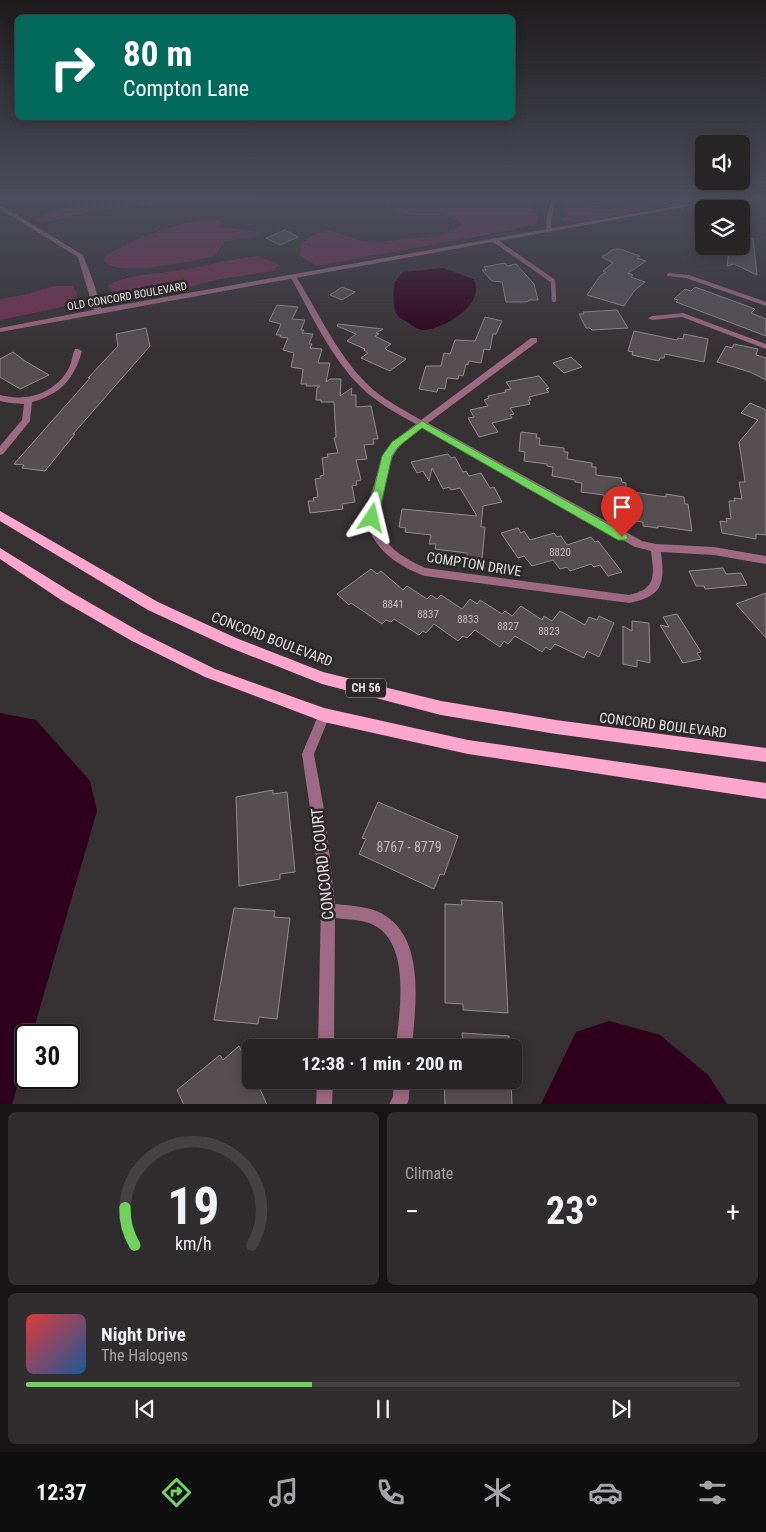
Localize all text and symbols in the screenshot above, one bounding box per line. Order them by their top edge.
text: 80 m [123,34,192,75]
icon: right [40,35,105,100]
text: Compton Lane [123,76,249,101]
map controls [695,135,750,255]
button: sound [695,135,750,190]
button: layers [695,200,750,255]
street label: OLD CONCORD BOULEVARD [66,280,188,313]
pin [601,486,643,537]
position arrow [345,491,397,543]
icon: arrive [608,493,636,521]
house number: 8820 [549,546,571,559]
street label: COMPTON DRIVE [425,549,523,579]
house number: 8841 [382,598,404,611]
house number: 8837 [417,608,439,621]
street label: CONCORD BOULEVARD [209,609,335,669]
house number: 8833 [457,613,479,626]
house number: 8827 [497,620,519,633]
house number: 8823 [538,625,560,638]
road number: CH 56 [346,678,386,698]
street label: CONCORD BOULEVARD [598,709,728,741]
street label: CONCORD COURT [307,807,338,921]
house number: 8767 - 8779 [376,839,442,855]
speed limit sign: 30 [15,1024,80,1089]
text: 12:38 · 1 min · 200 m [301,1052,463,1075]
text: Climate [405,1164,453,1183]
text: 19 [167,1176,220,1237]
text: 23° [546,1189,599,1233]
text: − [405,1195,419,1228]
text: + [726,1195,740,1228]
text: km/h [175,1233,212,1254]
text: Night Drive [101,1323,186,1346]
text: The Halogens [101,1346,188,1365]
icon: previous [131,1395,159,1423]
icon: pause [369,1395,397,1423]
icon: next [607,1395,635,1423]
icon: directions [159,1475,194,1510]
icon: music [266,1475,301,1510]
icon: phone [373,1475,408,1510]
icon: climate [480,1475,515,1510]
icon: car [588,1475,623,1510]
icon: filters [695,1475,730,1510]
text: 12:37 [36,1480,87,1505]

